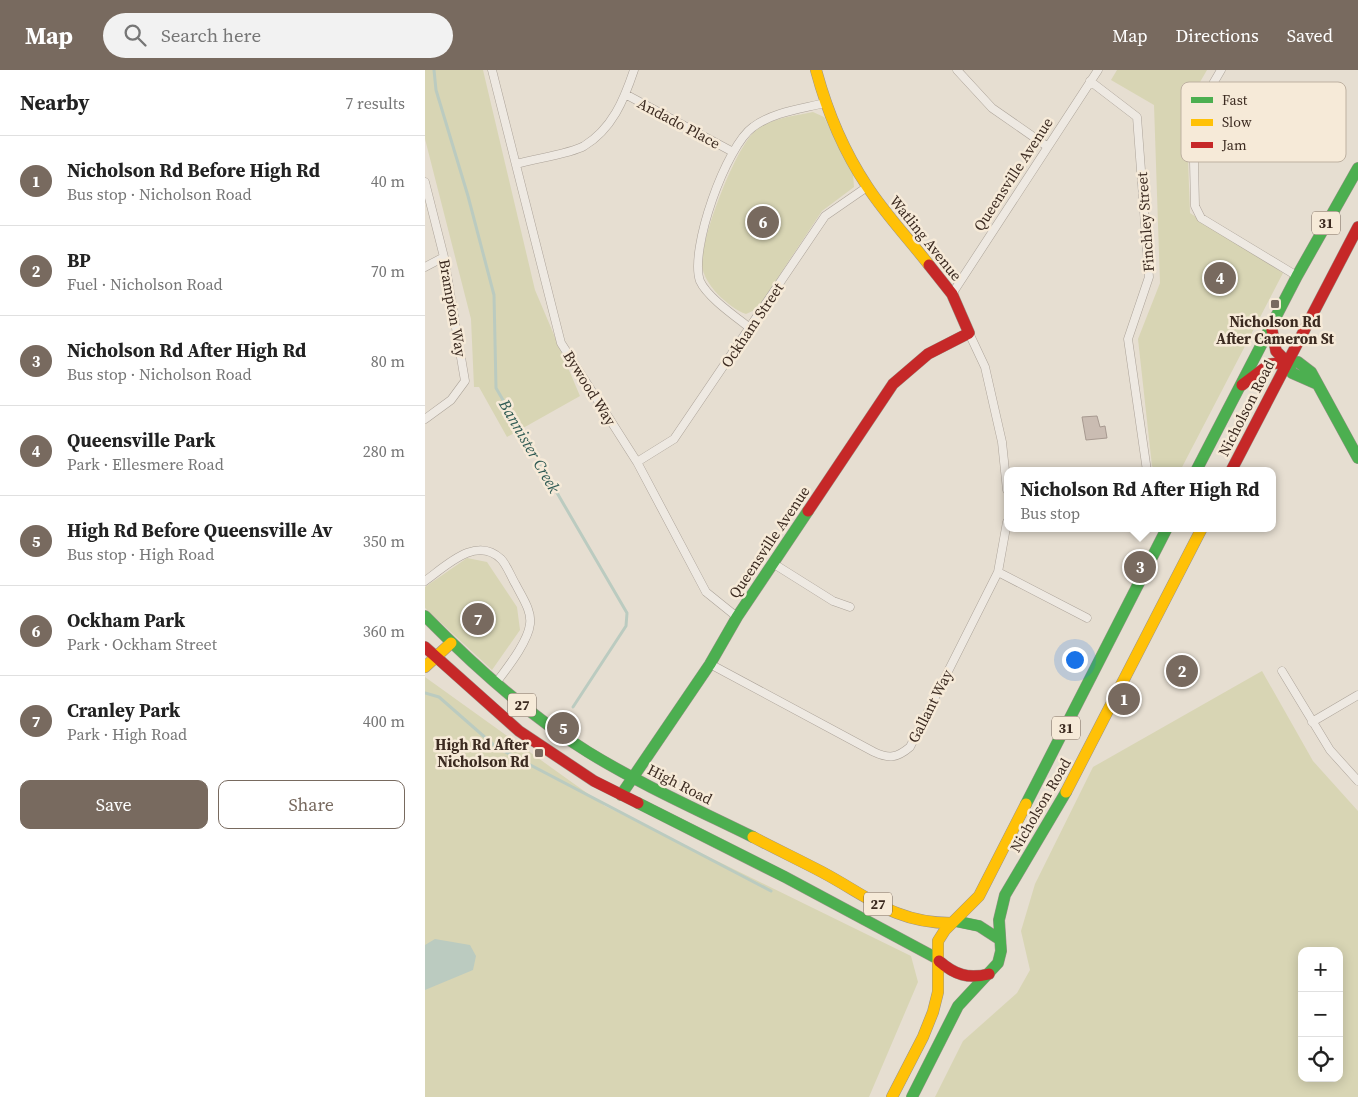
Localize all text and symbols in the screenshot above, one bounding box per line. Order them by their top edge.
search box [103,13,453,58]
text: Map [25,19,73,52]
icon: search [121,21,149,49]
text: Search here [161,22,261,48]
text: Map [1112,23,1148,48]
text: Directions [1176,23,1259,48]
text: Saved [1287,23,1333,48]
legend [1181,82,1346,162]
text: Nearby [20,88,90,117]
text: Fast [1222,90,1248,110]
text: 7 results [345,92,405,114]
street label: Andado Place [634,92,724,154]
text: Slow [1222,112,1252,132]
street label: Queensville Avenue [968,113,1058,235]
text: Jam [1221,135,1247,155]
text: Nicholson Rd Before High Rd [67,157,320,183]
text: 1 [32,170,40,192]
text: 40 m [371,170,405,192]
street label: Finchley Street [1131,171,1159,273]
text: Bus stop · Nicholson Road [67,183,252,205]
street label: Watling Avenue [885,191,967,285]
pin: 6 [747,203,779,241]
road number: 31 [1312,212,1340,234]
text: BP [67,247,91,273]
street label: Brampton Way [434,257,472,359]
pin: 4 [1204,259,1236,297]
text: 2 [32,260,40,282]
text: 70 m [371,260,405,282]
text: Fuel · Nicholson Road [67,273,223,295]
street label: Ockham Street [716,278,788,372]
marker: Nicholson Rd After Cameron St [1269,298,1281,310]
place label: Nicholson Rd After Cameron St [1216,311,1335,349]
text: Nicholson Rd After High Rd [67,337,306,363]
street label: Bywood Way [559,346,622,430]
text: 3 [32,350,40,372]
text: 80 m [371,350,405,372]
street label: Nicholson Road [1213,356,1280,460]
text: Bus stop · Nicholson Road [67,363,252,385]
water label: Bannister Creek [494,394,566,497]
text: Queensville Park [67,427,215,453]
text: 4 [32,440,40,462]
text: 280 m [363,440,405,462]
text: Park · Ellesmere Road [67,453,224,475]
popup [1004,467,1276,532]
text: Nicholson Rd After High Rd [1020,476,1260,502]
street label: Queensville Avenue [724,481,815,602]
text: Bus stop [1020,502,1080,524]
text: High Rd Before Queensville Av [67,517,333,543]
text: 5 [32,530,40,552]
text: 350 m [363,530,405,552]
text: Bus stop · High Road [67,543,214,565]
pin: 3 [1124,548,1156,586]
pin: 7 [462,600,494,638]
text: Ockham Park [67,607,185,633]
text: 6 [32,620,40,642]
text: 360 m [363,620,405,642]
text: Park · Ockham Street [67,633,217,655]
your location [1062,647,1088,673]
pin: 2 [1166,652,1198,690]
street label: Gallant Way [903,665,958,746]
pin: 1 [1108,680,1140,718]
road number: 27 [508,694,536,716]
text: Cranley Park [67,697,180,723]
pin: 5 [547,709,579,747]
text: 7 [32,710,40,732]
text: 400 m [363,710,405,732]
road number: 31 [1052,716,1080,740]
text: Park · High Road [67,723,187,745]
place label: High Rd After Nicholson Rd [435,734,529,772]
marker: High Rd After Nicholson Rd [533,747,545,759]
street label: Nicholson Road [1005,754,1076,856]
street label: High Road [644,759,717,810]
button: Save [20,780,208,829]
button: Share [218,780,405,829]
road number: 27 [864,892,892,916]
map controls [1298,947,1343,1082]
button: + [1298,947,1343,992]
button: − [1298,992,1343,1037]
button: locate [1298,1037,1343,1082]

